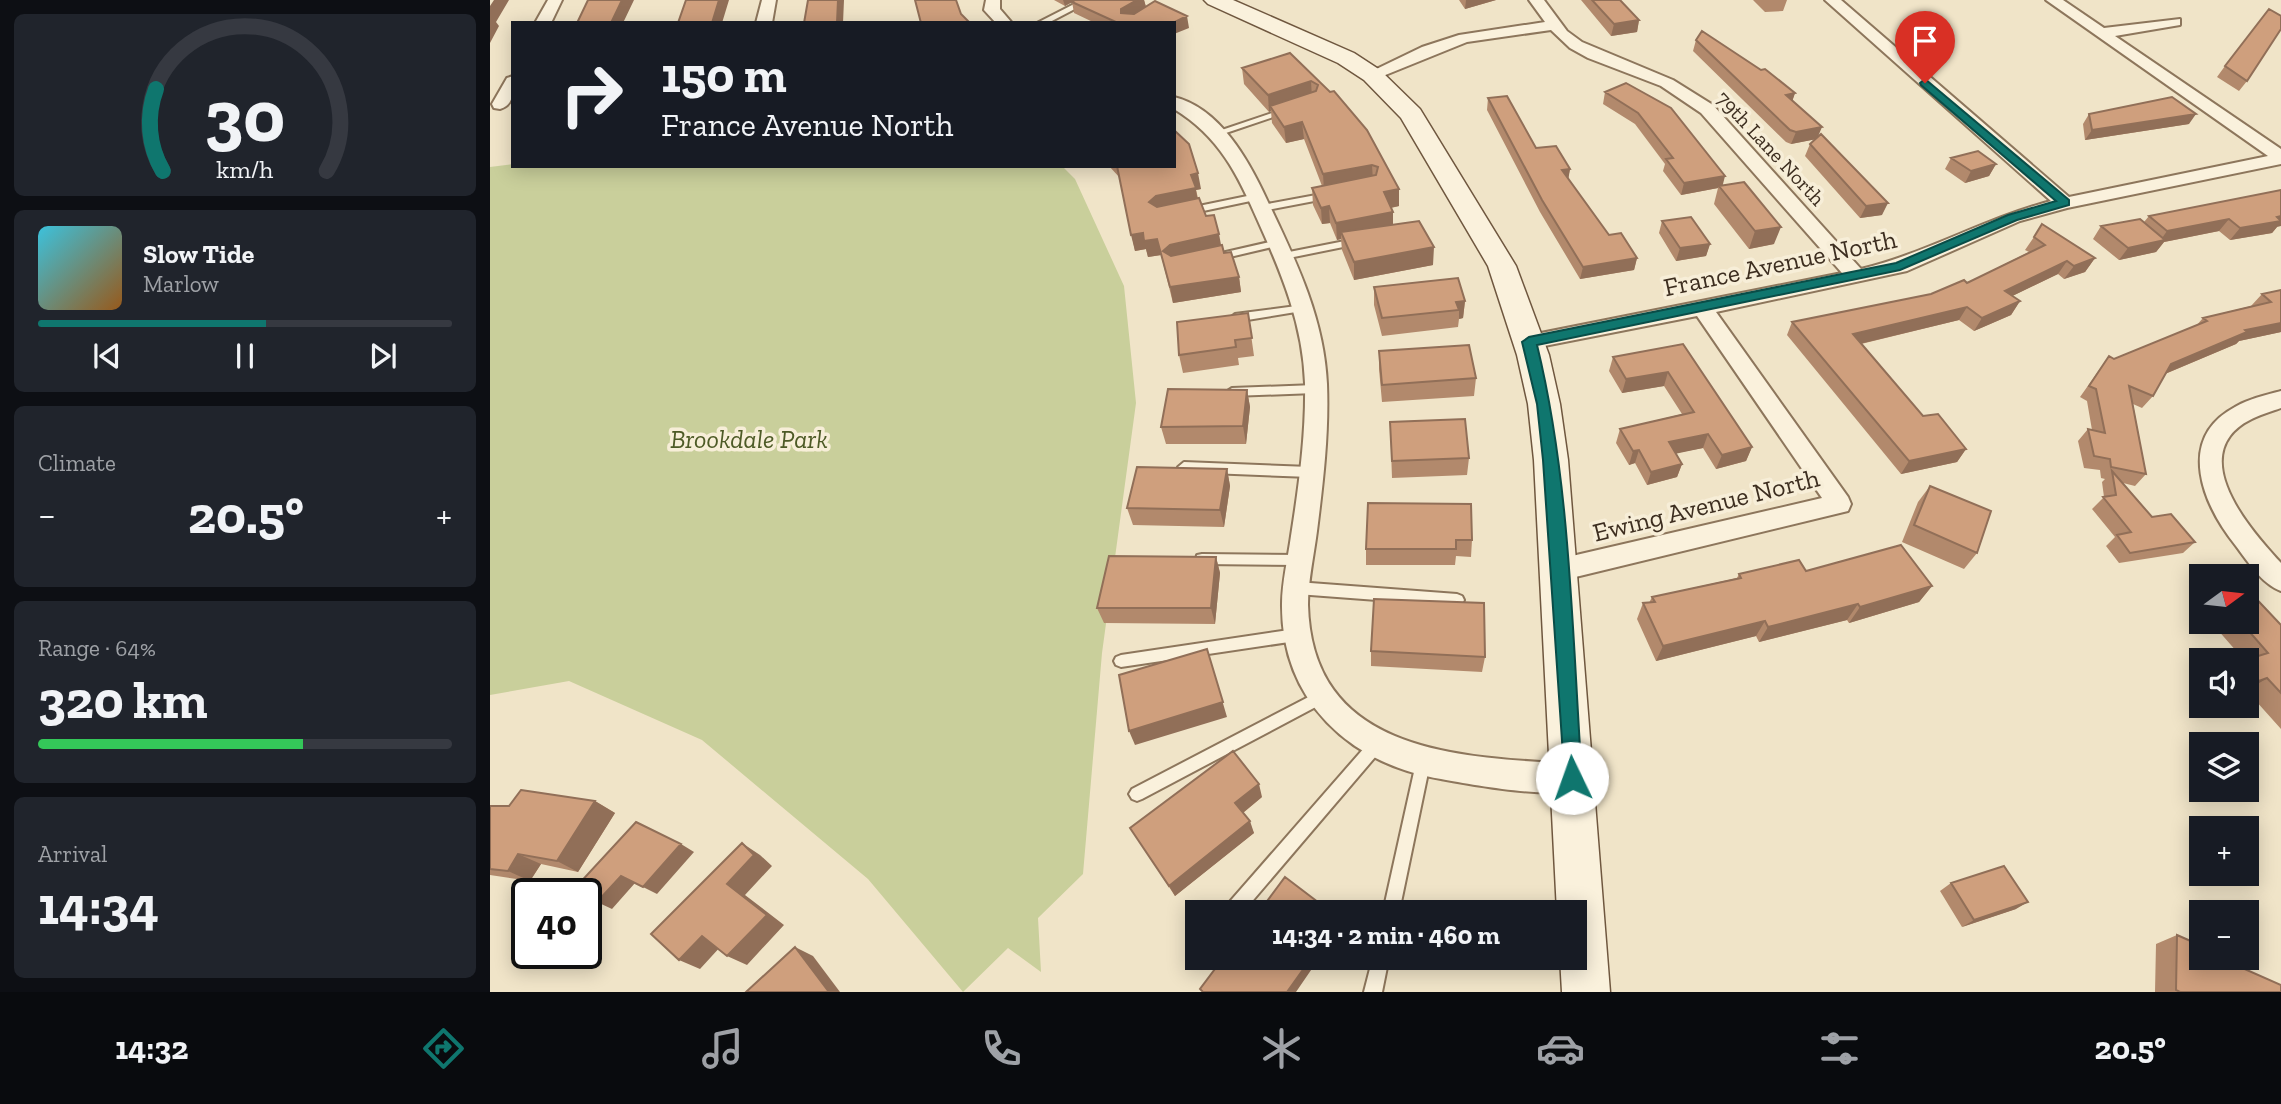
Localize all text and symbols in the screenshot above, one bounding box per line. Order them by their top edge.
pin [1895,11,1955,83]
icon: arrive [1906,22,1944,60]
text: 150 m [661,46,787,105]
icon: right [546,49,637,140]
text: 30 [205,72,285,160]
street label: 79th Lane North [1712,86,1831,211]
text: France Avenue North [661,106,953,144]
text: km/h [216,154,274,184]
street label: France Avenue North [1660,223,1900,303]
text: Slow Tide [143,238,254,270]
text: Marlow [143,270,219,298]
icon: previous [88,337,126,375]
icon: pause [226,337,264,375]
icon: next [364,337,402,375]
park label: Brookdale Park [670,423,828,455]
text: Climate [38,449,116,477]
street label: Ewing Avenue North [1590,461,1823,549]
text: 20.5° [188,484,304,546]
text: − [38,492,56,538]
text: + [436,492,452,538]
north arrow [2189,564,2259,634]
map controls [2189,564,2259,970]
text: Range · 64% [38,634,156,662]
button: sound [2189,648,2259,718]
text: 320 km [38,669,208,731]
button: layers [2189,732,2259,802]
position arrow [1535,741,1609,815]
button: + [2189,816,2259,886]
text: Arrival [38,840,107,868]
text: 14:34 [38,875,159,937]
speed limit sign: 40 [511,878,602,969]
button: − [2189,900,2259,970]
text: 14:34 · 2 min · 460 m [1272,919,1500,951]
icon: directions [419,1024,468,1073]
icon: music [698,1024,747,1073]
icon: phone [977,1024,1026,1073]
icon: climate [1257,1024,1306,1073]
icon: car [1536,1024,1585,1073]
icon: filters [1815,1024,1864,1073]
text: 14:32 [115,1029,189,1067]
text: 20.5° [2095,1029,2166,1067]

